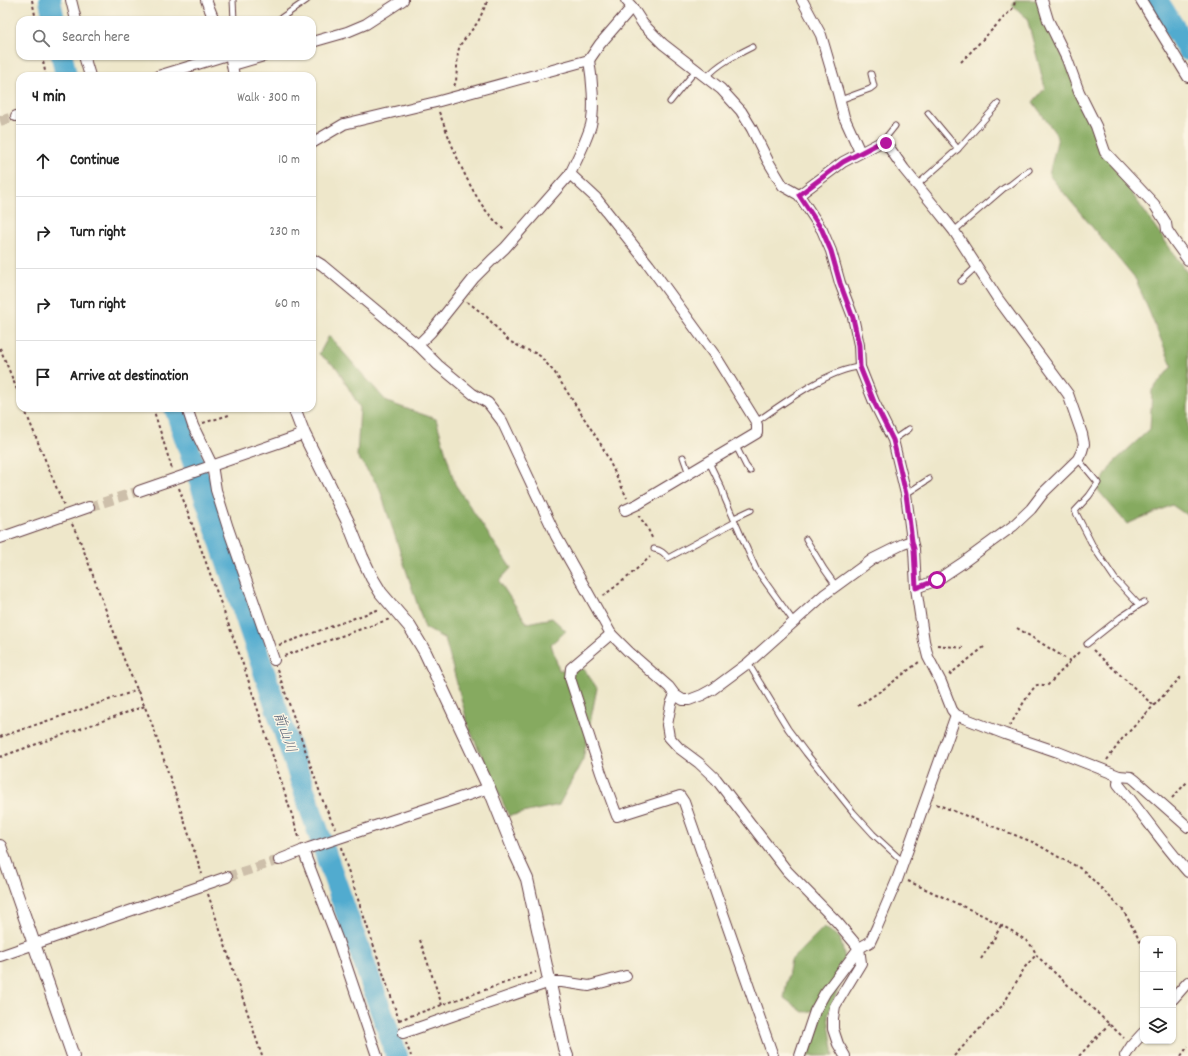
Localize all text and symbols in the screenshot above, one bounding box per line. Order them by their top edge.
search box [16,16,316,60]
icon: search [30,27,52,49]
text: Search here [62,27,130,49]
text: 4 min [32,86,66,110]
text: Walk · 300 m [237,89,300,108]
route end [877,134,895,152]
icon: ahead [32,150,54,172]
text: Continue [70,150,119,172]
text: 10 m [278,151,300,170]
icon: right [32,222,54,244]
text: Turn right [70,222,126,244]
text: 230 m [270,223,300,242]
icon: right [32,294,54,316]
text: Turn right [70,294,126,316]
text: 60 m [275,295,300,314]
icon: arrive [32,366,54,388]
text: Arrive at destination [70,366,188,388]
route start [928,571,946,589]
water label: 前山川 [268,710,300,756]
map controls [1140,936,1176,1044]
button: + [1140,936,1176,972]
button: − [1140,972,1176,1008]
button: layers [1140,1008,1176,1044]

